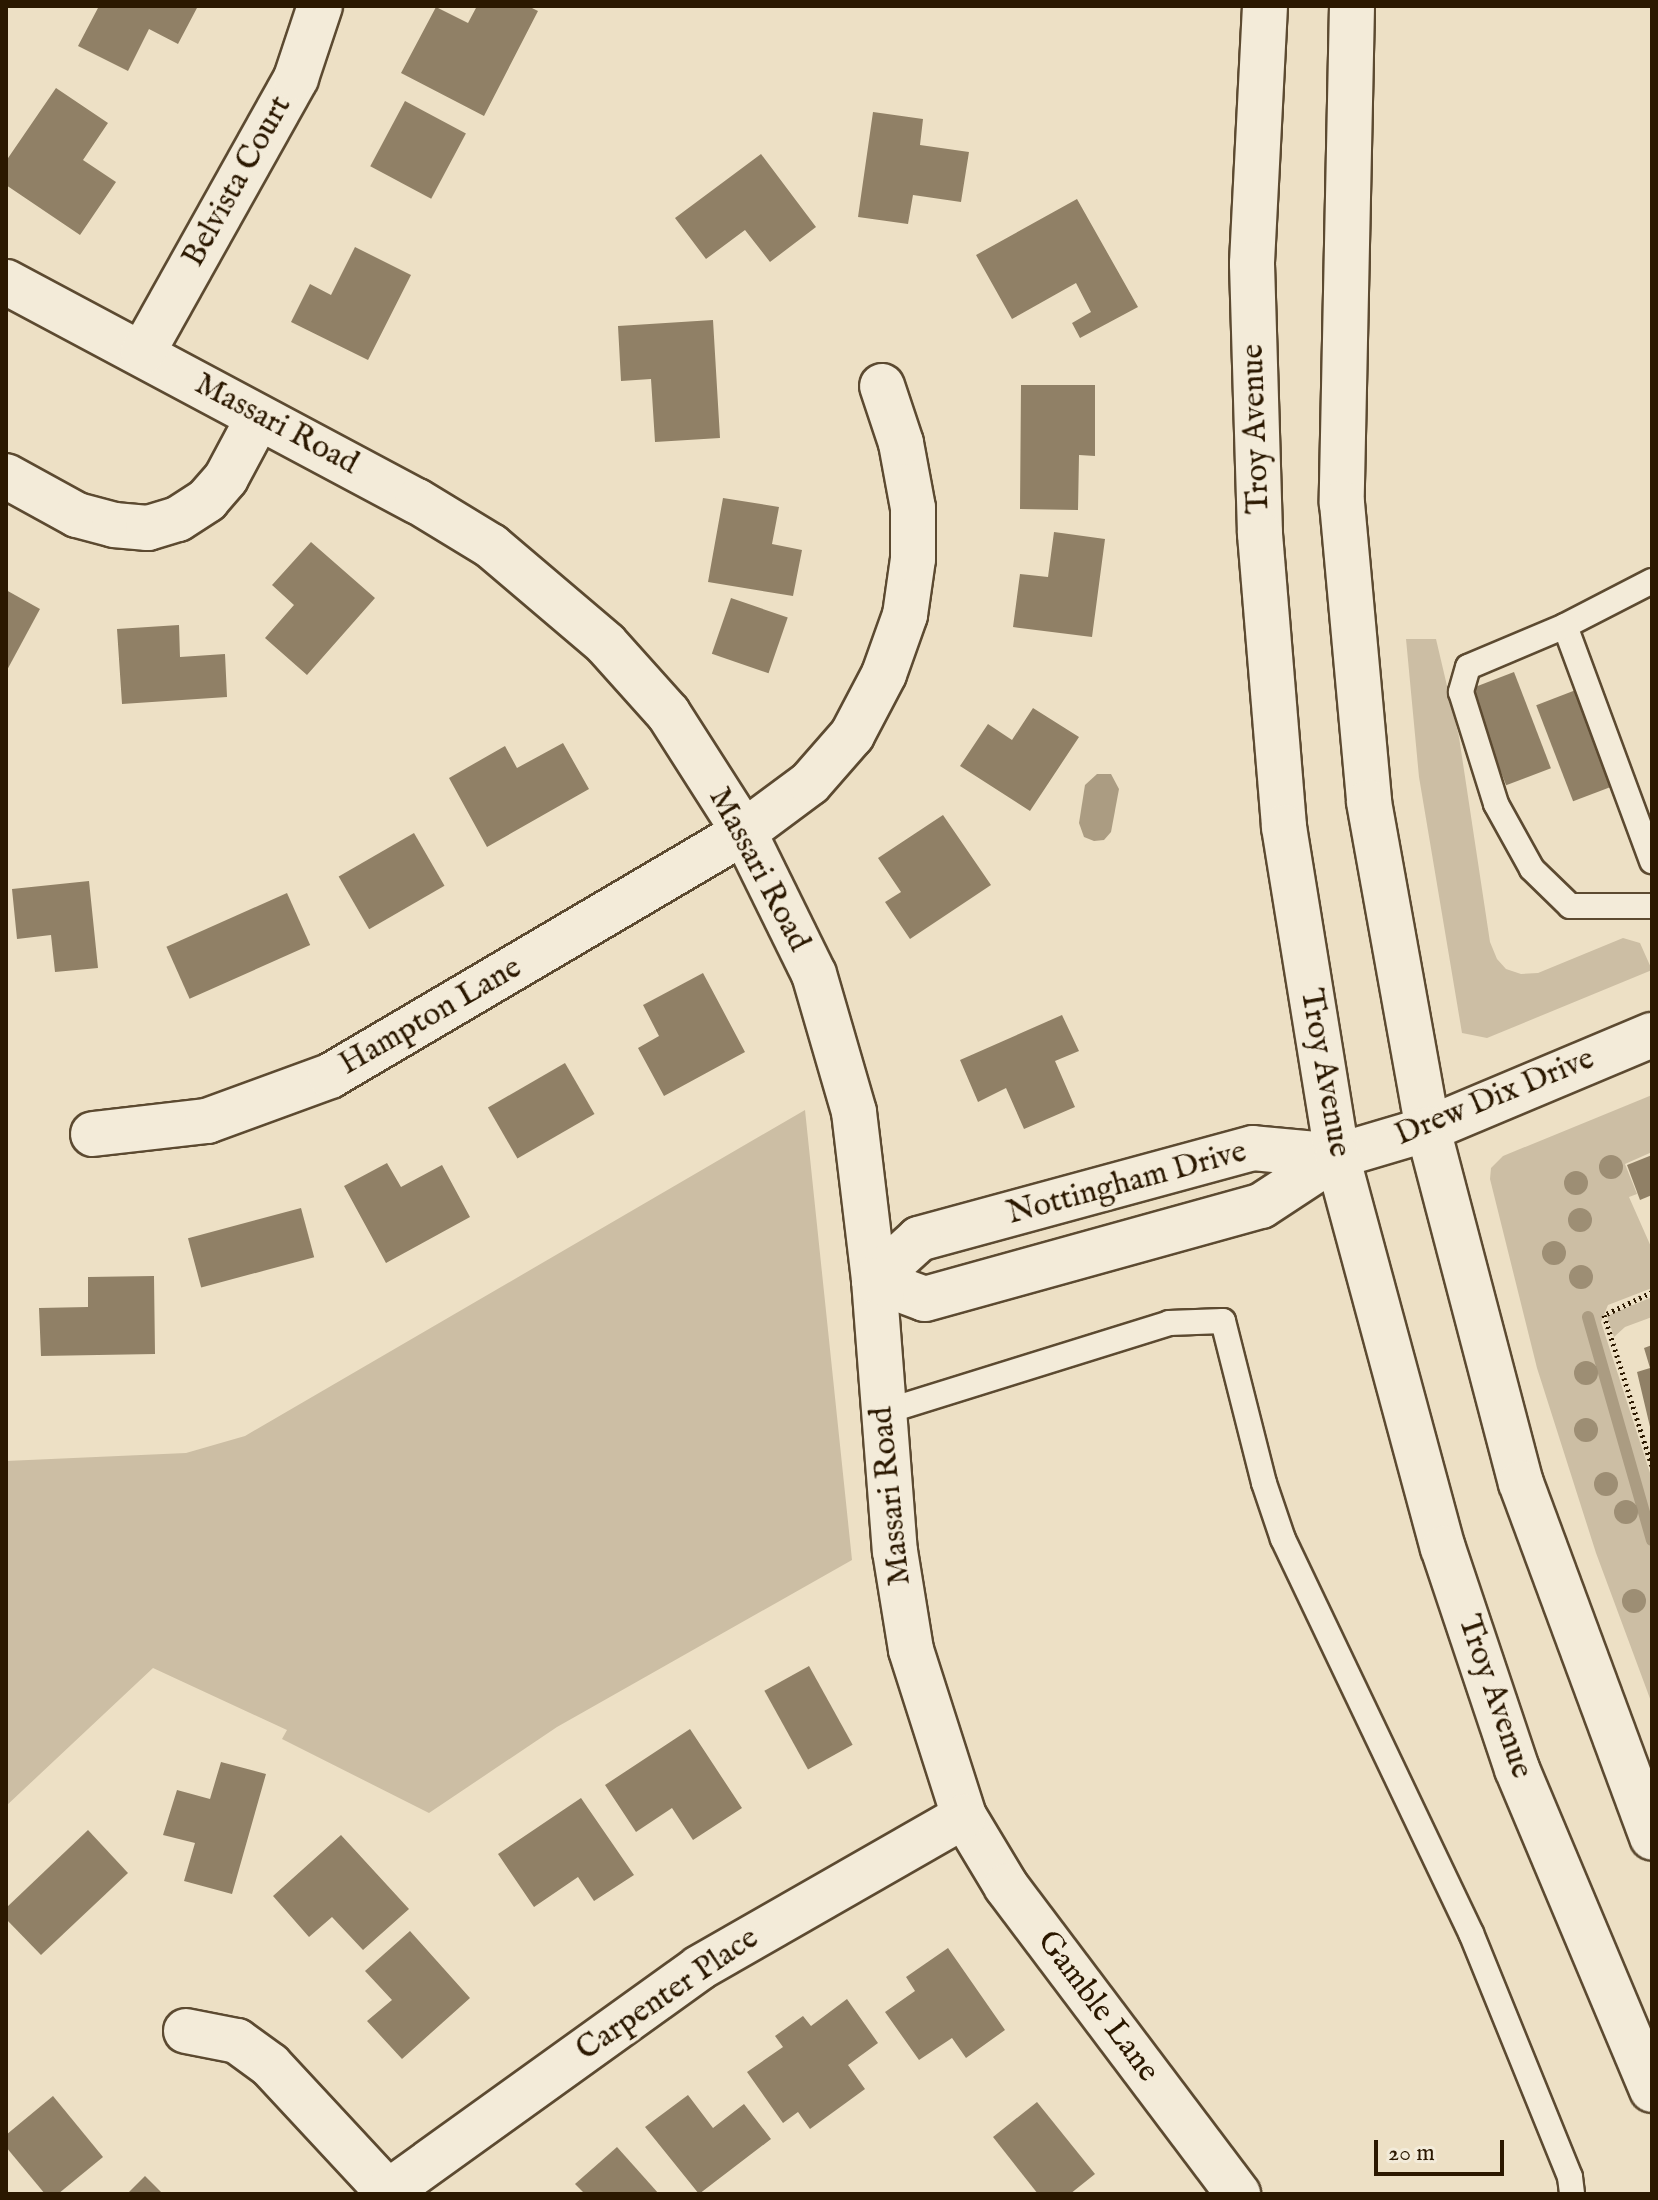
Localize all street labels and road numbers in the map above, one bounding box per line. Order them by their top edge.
street label: Belvista Court [175,90,301,274]
street label: Troy Avenue [1235,343,1279,515]
street label: Massari Road [188,366,364,484]
street label: Massari Road [699,782,817,958]
street label: Hampton Lane [333,949,529,1085]
street label: Troy Avenue [1290,986,1358,1160]
street label: Drew Dix Drive [1390,1041,1600,1155]
street label: Nottingham Drive [1003,1134,1251,1234]
street label: Massari Road [864,1405,920,1587]
street label: Troy Avenue [1448,1610,1540,1784]
street label: Carpenter Place [570,1920,766,2070]
street label: Gamble Lane [1028,1924,1166,2090]

